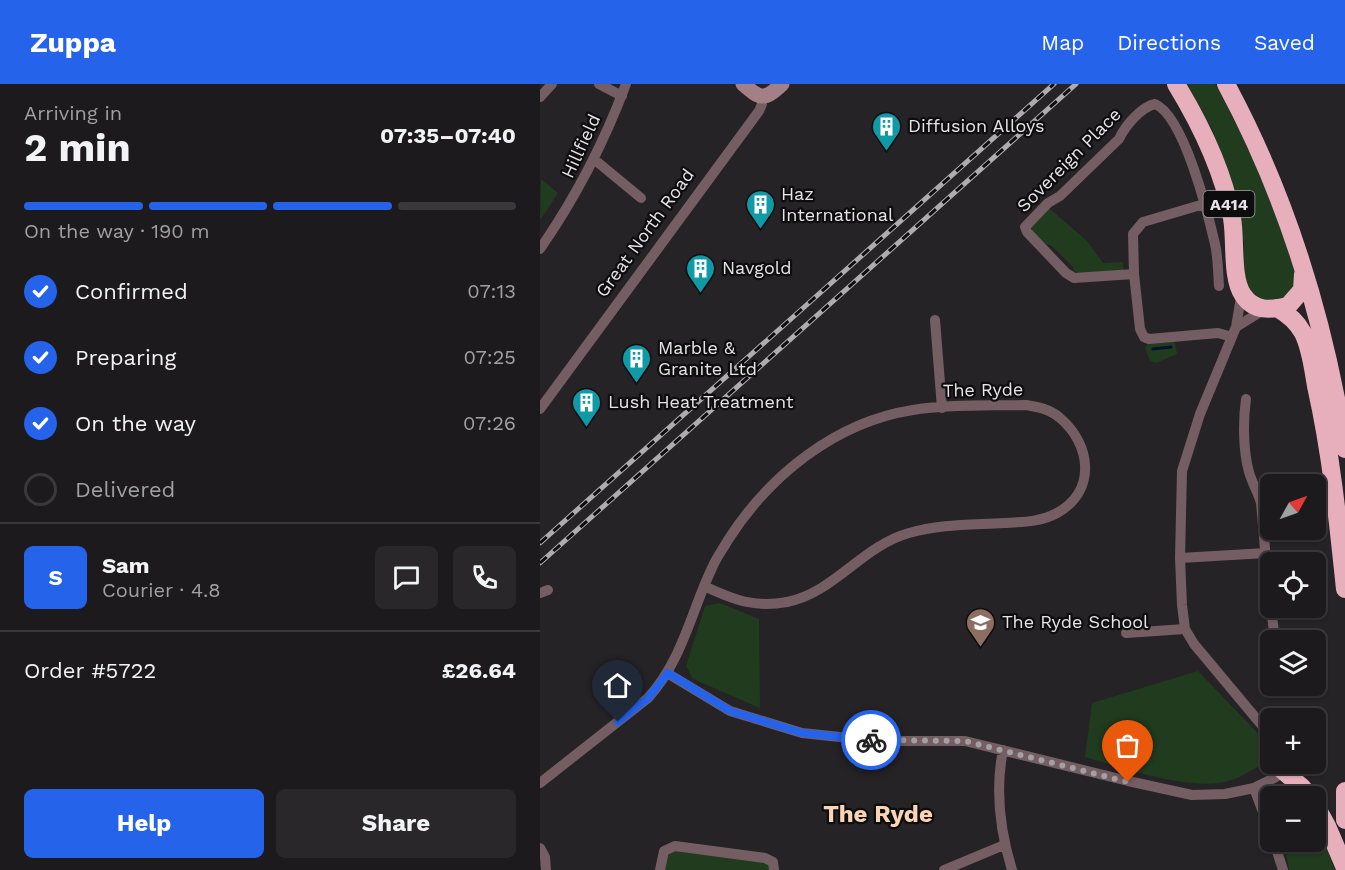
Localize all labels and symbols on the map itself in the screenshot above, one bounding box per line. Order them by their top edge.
street label: Sovereign Place [1012,103,1125,216]
building icon: Diffusion Alloys [871,110,903,152]
street label: Hillfield [557,111,604,181]
place label: Diffusion Alloys [908,115,1045,136]
street label: Great North Road [591,164,698,301]
place label: Haz International [781,183,894,225]
building icon: Haz International [744,188,776,230]
road number: A414 [1204,191,1254,217]
building icon: Navgold [685,252,717,294]
place label: Navgold [722,257,792,278]
place label: Marble & Granite Ltd [658,337,757,379]
building icon: Marble & Granite Ltd [621,342,653,384]
street label: The Ryde [943,378,1023,401]
building icon: Lush Heat Treatment [571,386,603,428]
place label: Lush Heat Treatment [608,391,794,412]
north arrow [1260,474,1326,540]
school or university icon: The Ryde School [965,606,997,648]
place label: The Ryde School [1002,611,1149,632]
pin [592,660,643,722]
courier [841,710,901,770]
pin [1102,720,1153,782]
district label: The Ryde [823,800,933,828]

